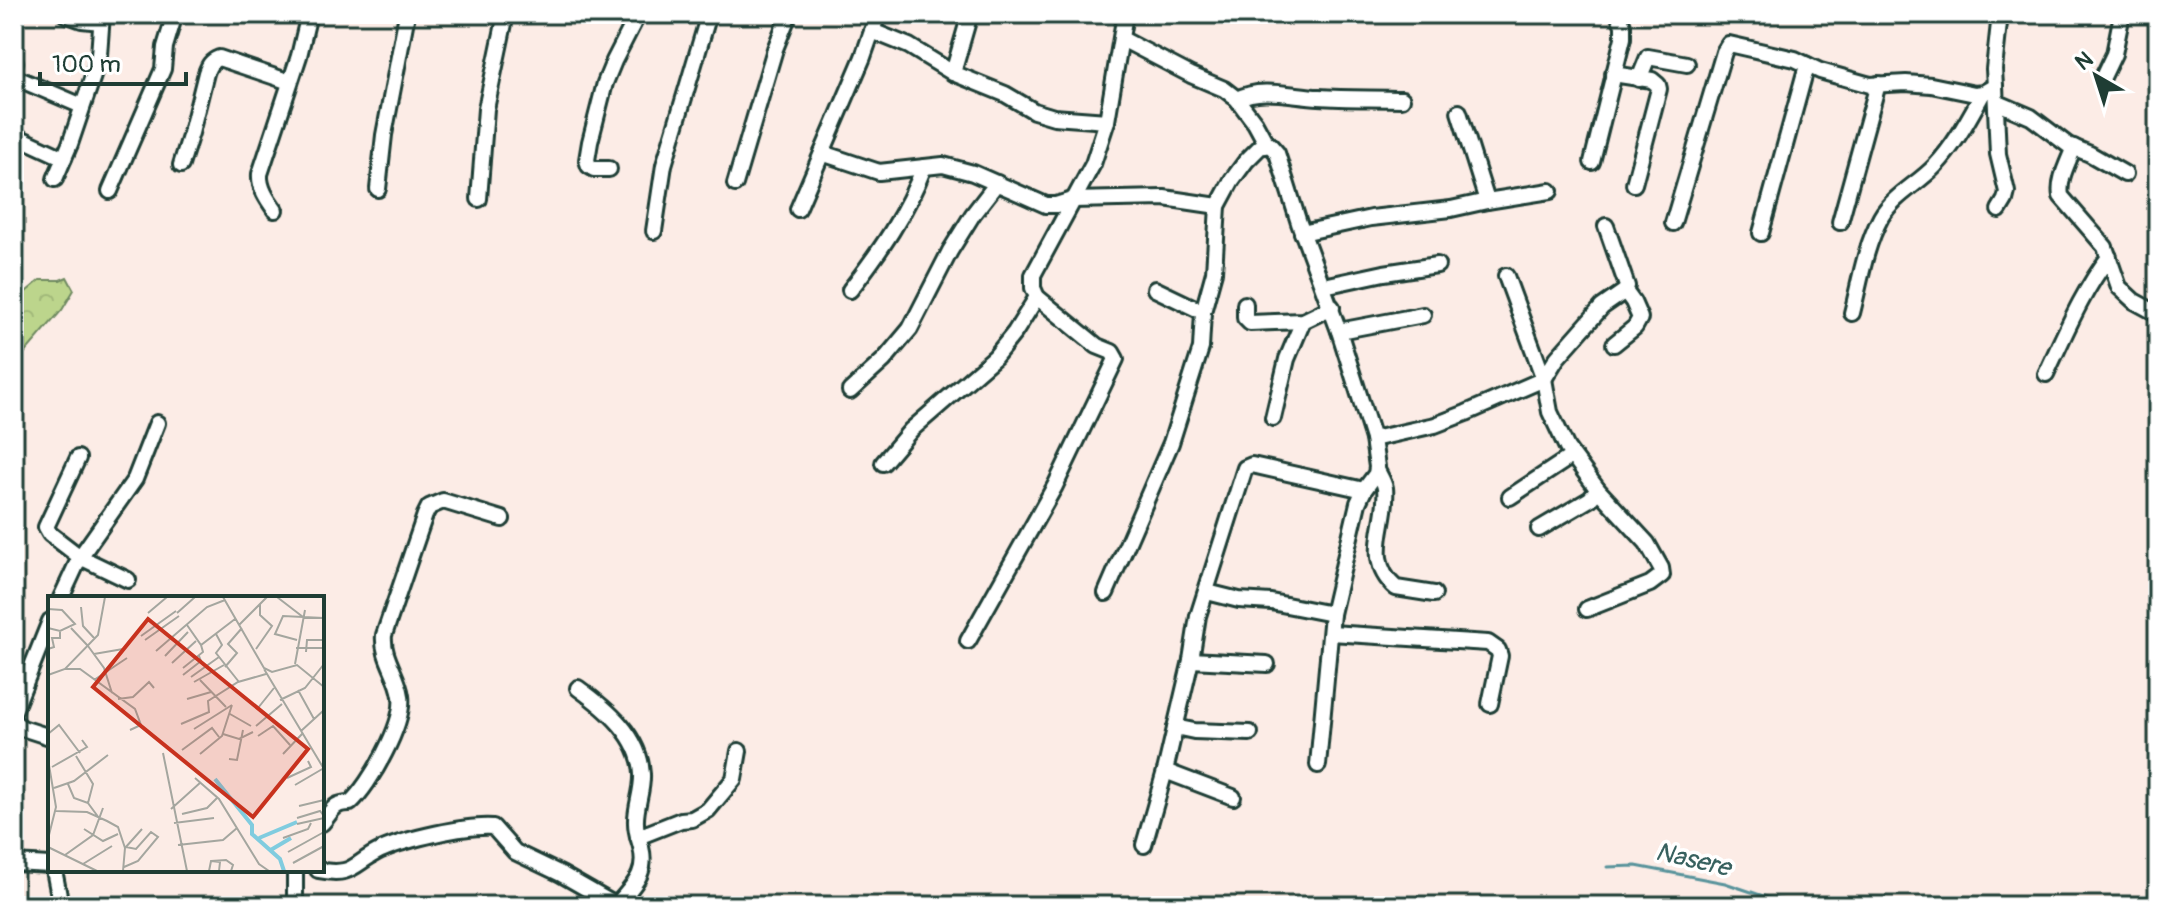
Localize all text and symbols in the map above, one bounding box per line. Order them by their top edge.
scale bar [40,36,186,86]
north arrow [2056,36,2136,116]
text: N [2069,46,2099,77]
text: 100 m [52,50,121,79]
inset map [48,596,324,872]
water label: Nasere [1653,836,1736,885]

